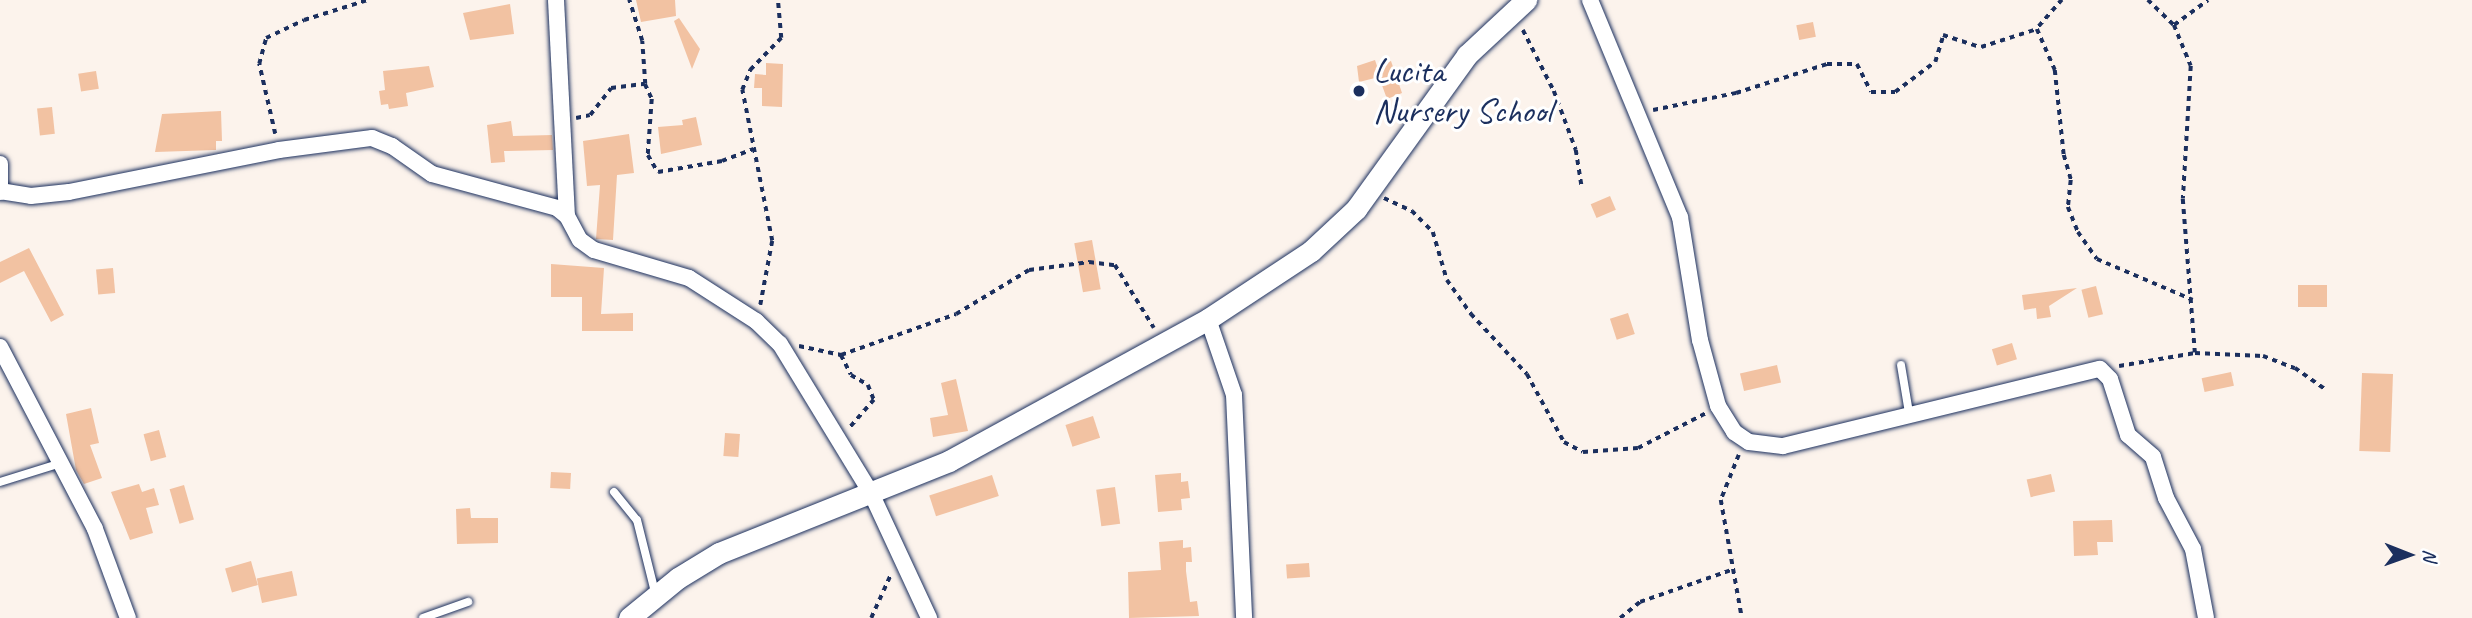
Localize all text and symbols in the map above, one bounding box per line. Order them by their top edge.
place label: Lucita Nursery School [1373,50,1551,132]
marker: Lucita Nursery School [1351,83,1367,99]
north arrow [2374,520,2444,590]
text: N [2418,549,2442,561]

